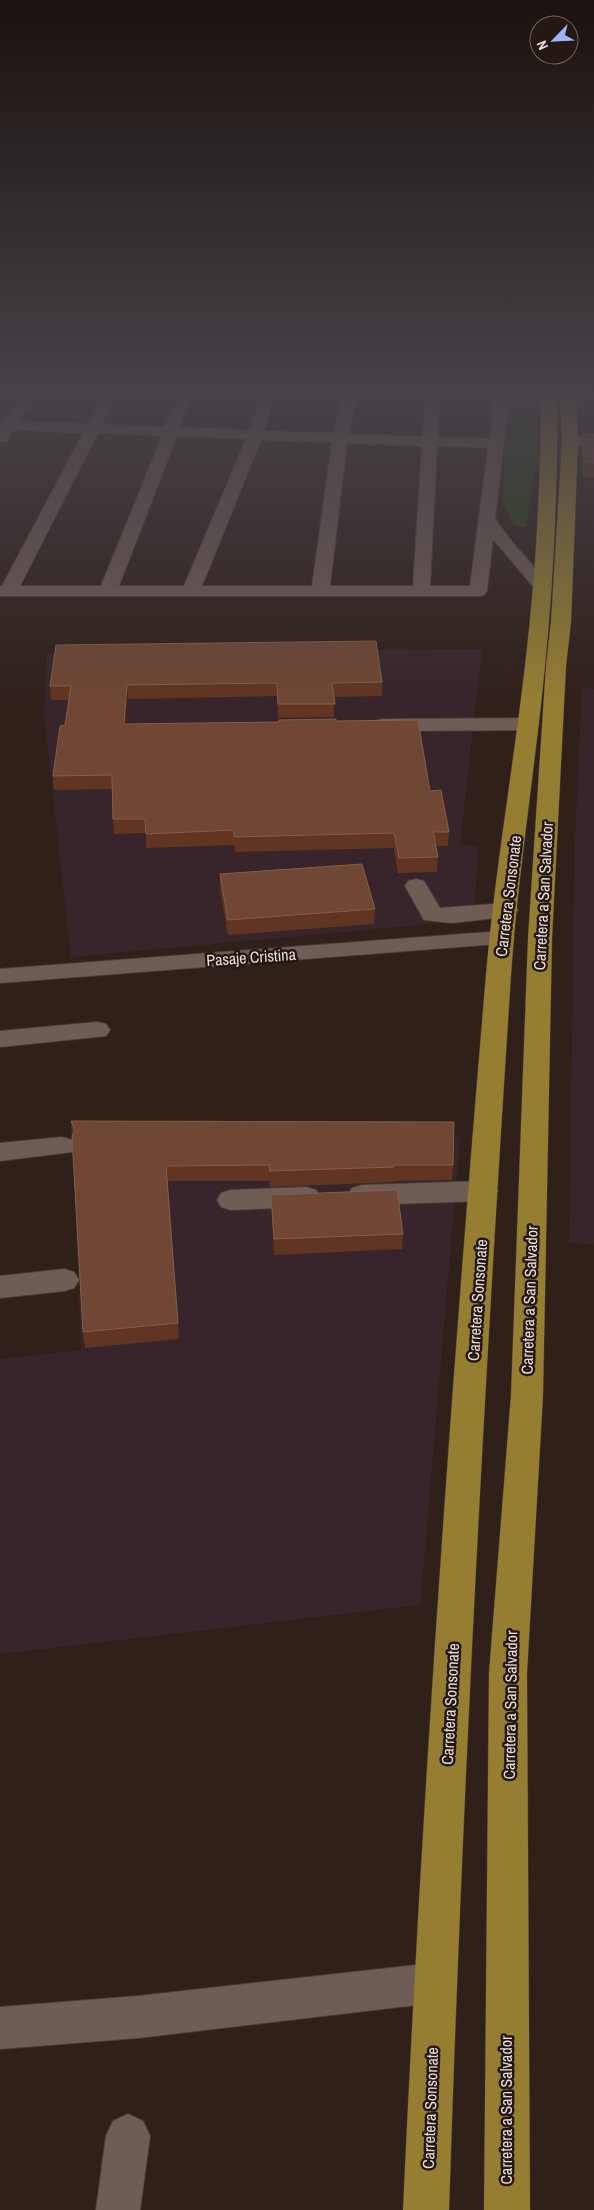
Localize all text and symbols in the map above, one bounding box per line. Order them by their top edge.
north arrow [529,15,579,65]
text: N [532,38,552,53]
street label: Carretera a San Salvador [528,821,558,971]
street label: Carretera Sonsonate [490,834,526,958]
street label: Pasaje Cristina [205,943,297,971]
street label: Carretera a San Salvador [515,1225,543,1375]
street label: Carretera Sonsonate [462,1238,492,1362]
street label: Carretera a San Salvador [498,1630,522,1780]
street label: Carretera Sonsonate [436,1643,464,1765]
street label: Carretera a San Salvador [495,2035,517,2184]
street label: Carretera Sonsonate [417,2047,443,2169]

